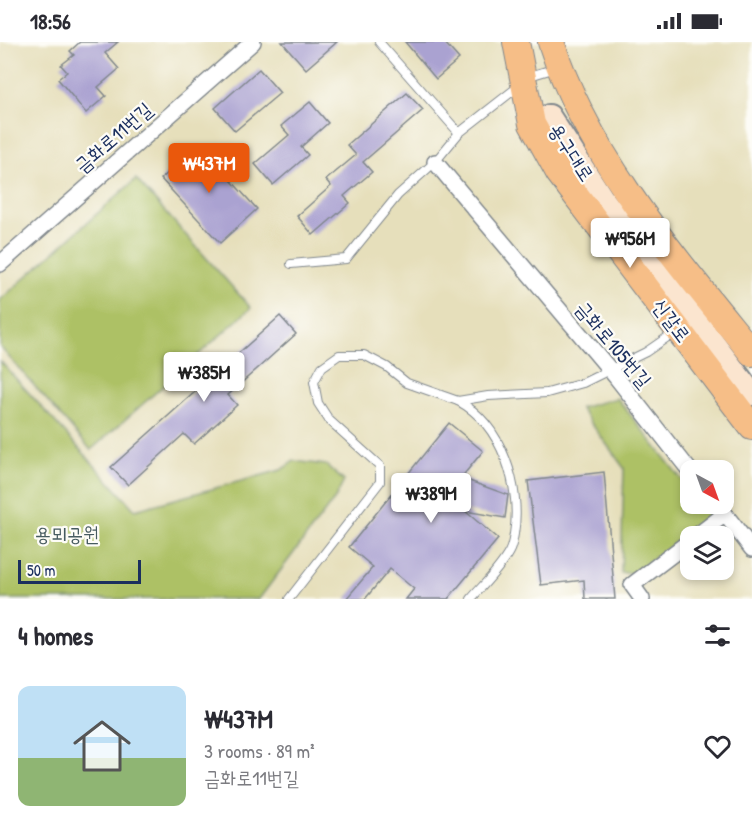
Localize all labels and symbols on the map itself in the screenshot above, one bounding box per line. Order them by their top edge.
street label: 금화로11번길 [68,96,158,178]
street label: 용구대로 [543,118,601,186]
pin: ₩437M [167,143,251,194]
pin: ₩956M [588,218,672,269]
street label: 신갈로 [647,293,697,347]
street label: 금화로105번길 [570,295,658,393]
pin: ₩385M [162,352,246,403]
north arrow [680,460,734,514]
pin: ₩389M [389,473,473,524]
park label: 용뫼공원 [35,520,99,547]
scale bar [18,557,141,584]

